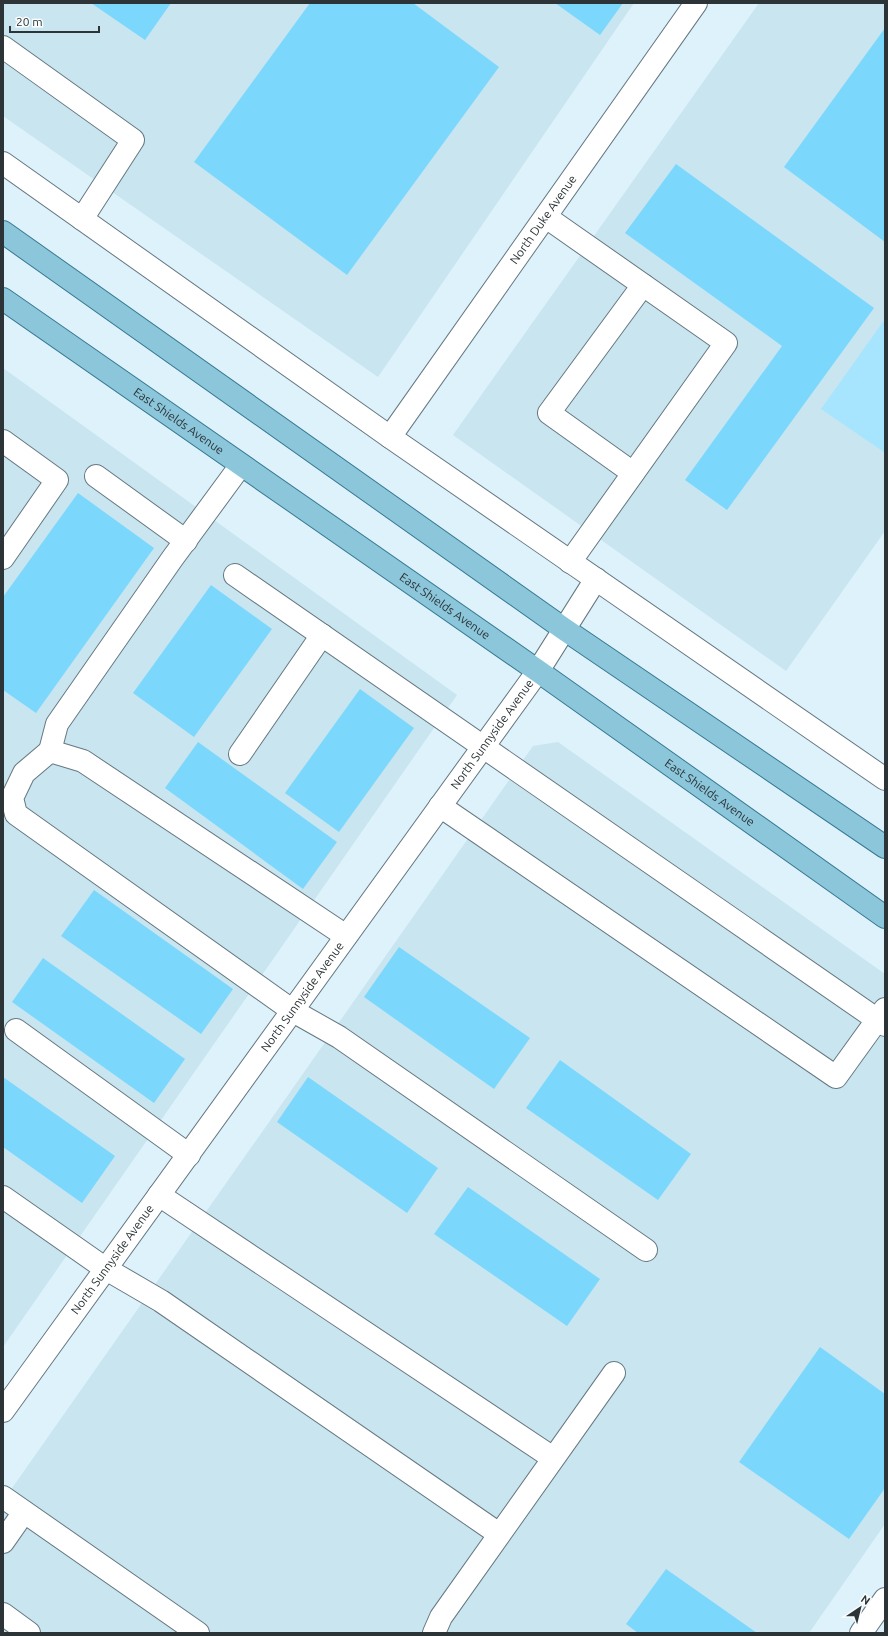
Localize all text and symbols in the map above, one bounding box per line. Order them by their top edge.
scale bar [10,8,99,34]
text: 20 m [16,15,43,28]
street label: North Duke Avenue [507,172,579,266]
street label: East Shields Avenue [131,385,227,457]
street label: East Shields Avenue [397,570,493,642]
street label: North Sunnyside Avenue [448,677,536,791]
street label: East Shields Avenue [663,756,757,828]
street label: North Sunnyside Avenue [258,939,346,1054]
street label: North Sunnyside Avenue [68,1202,156,1316]
north arrow [840,1588,880,1628]
text: N [859,1593,873,1607]

